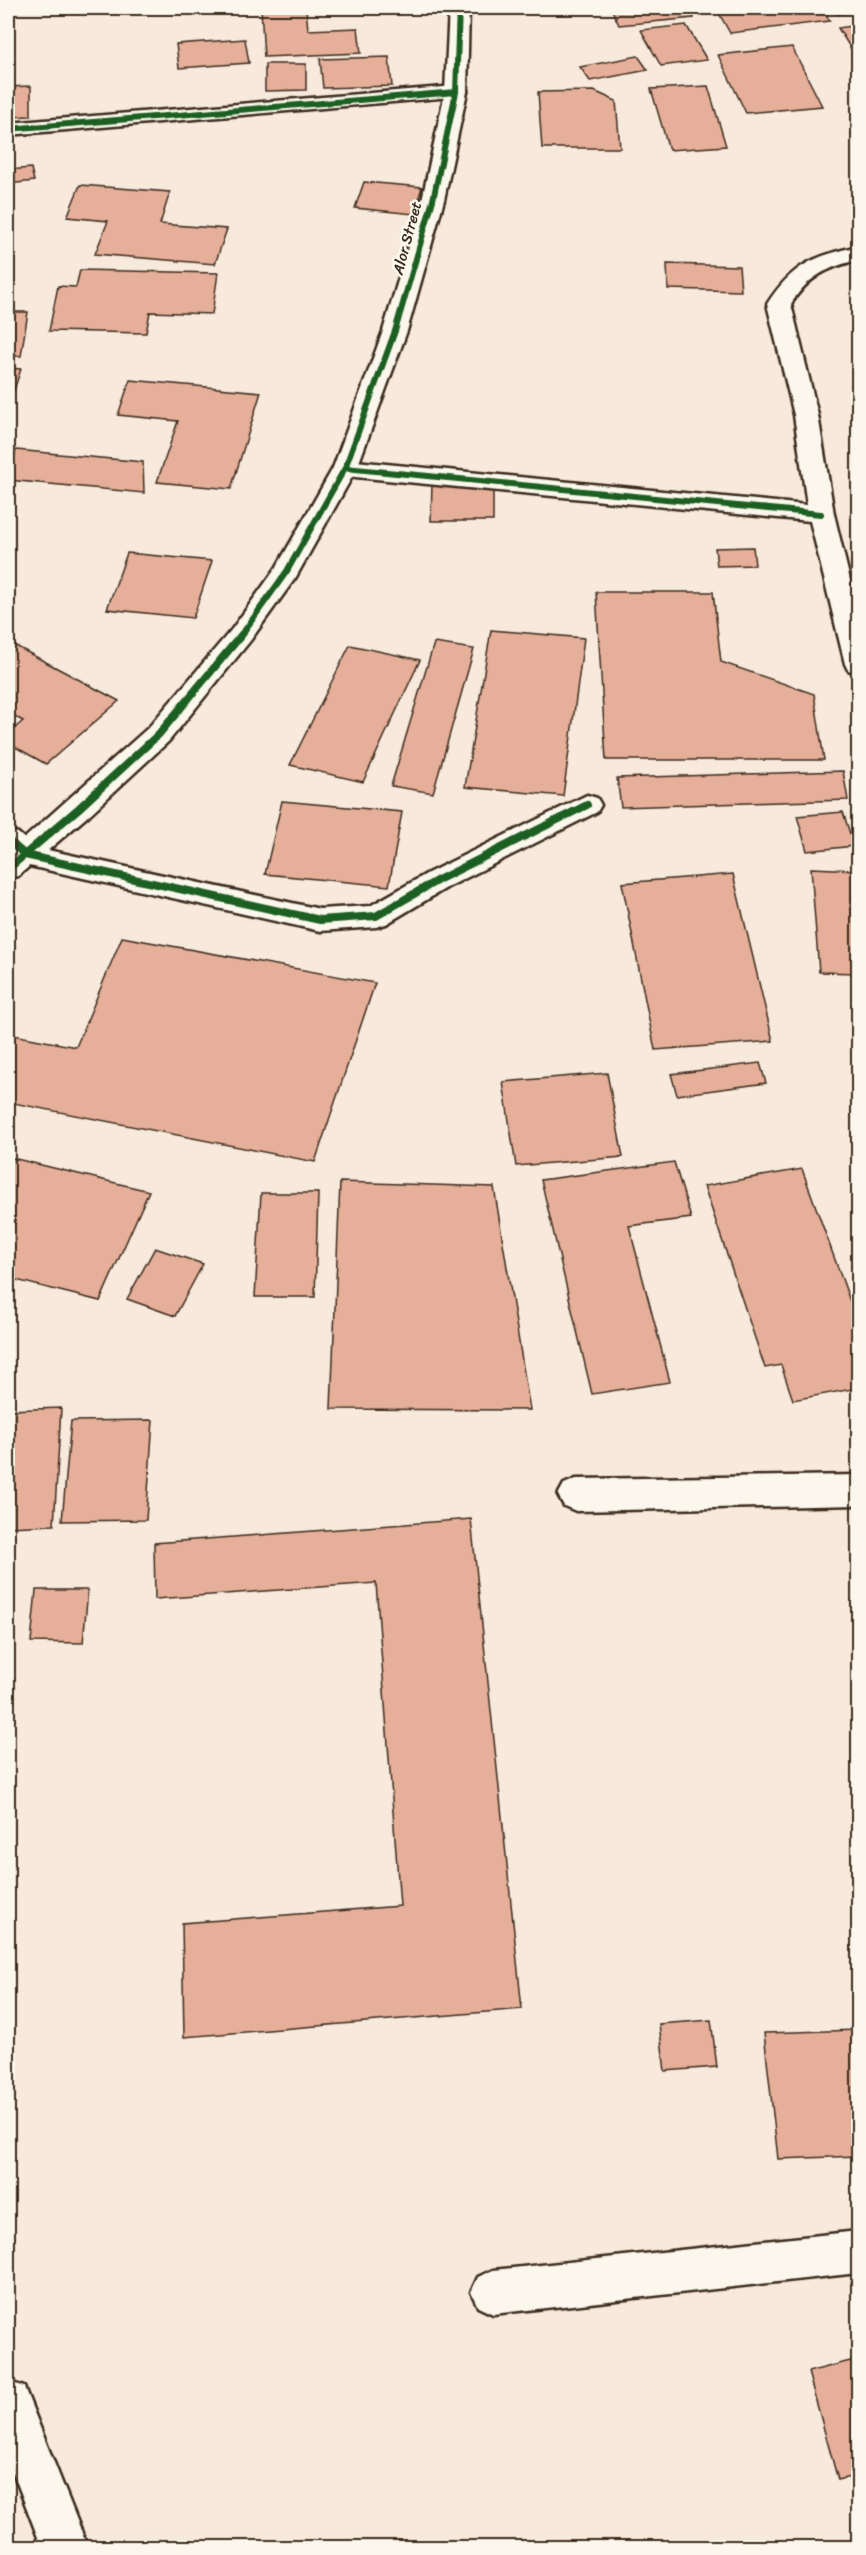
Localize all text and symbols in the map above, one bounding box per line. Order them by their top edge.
street label: Alor Street [384,198,429,279]

